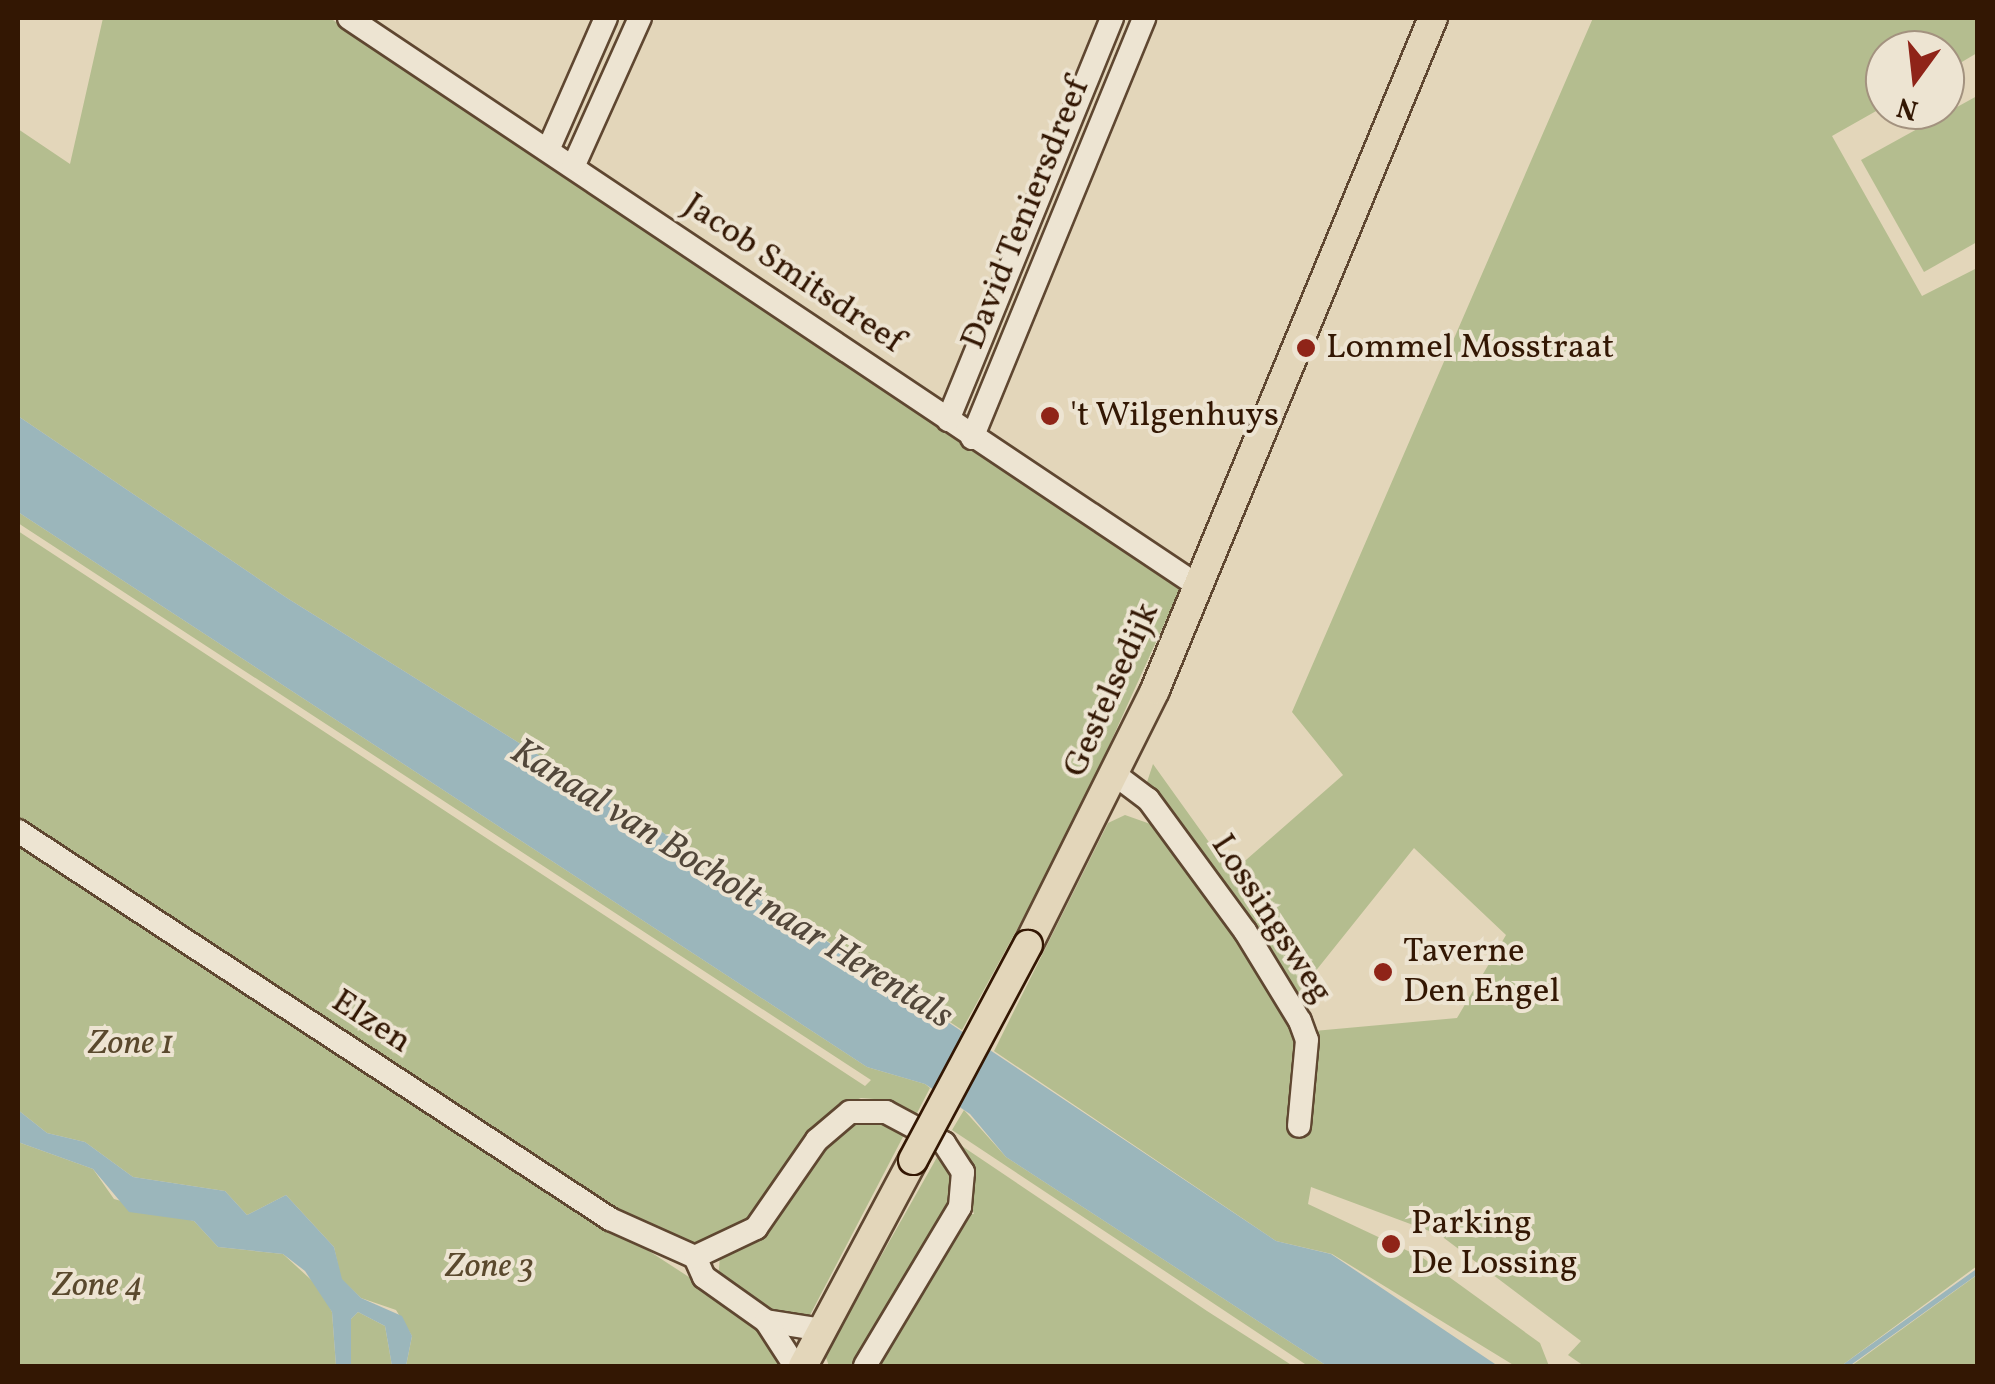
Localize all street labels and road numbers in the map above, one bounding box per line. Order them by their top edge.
street label: David Teniersdreef [952,72,1100,356]
street label: Jacob Smitsdreef [675,185,911,363]
street label: Gestelsedijk [1055,596,1169,784]
street label: Lossingsweg [1201,827,1341,1011]
street label: Elzen [323,981,419,1063]

